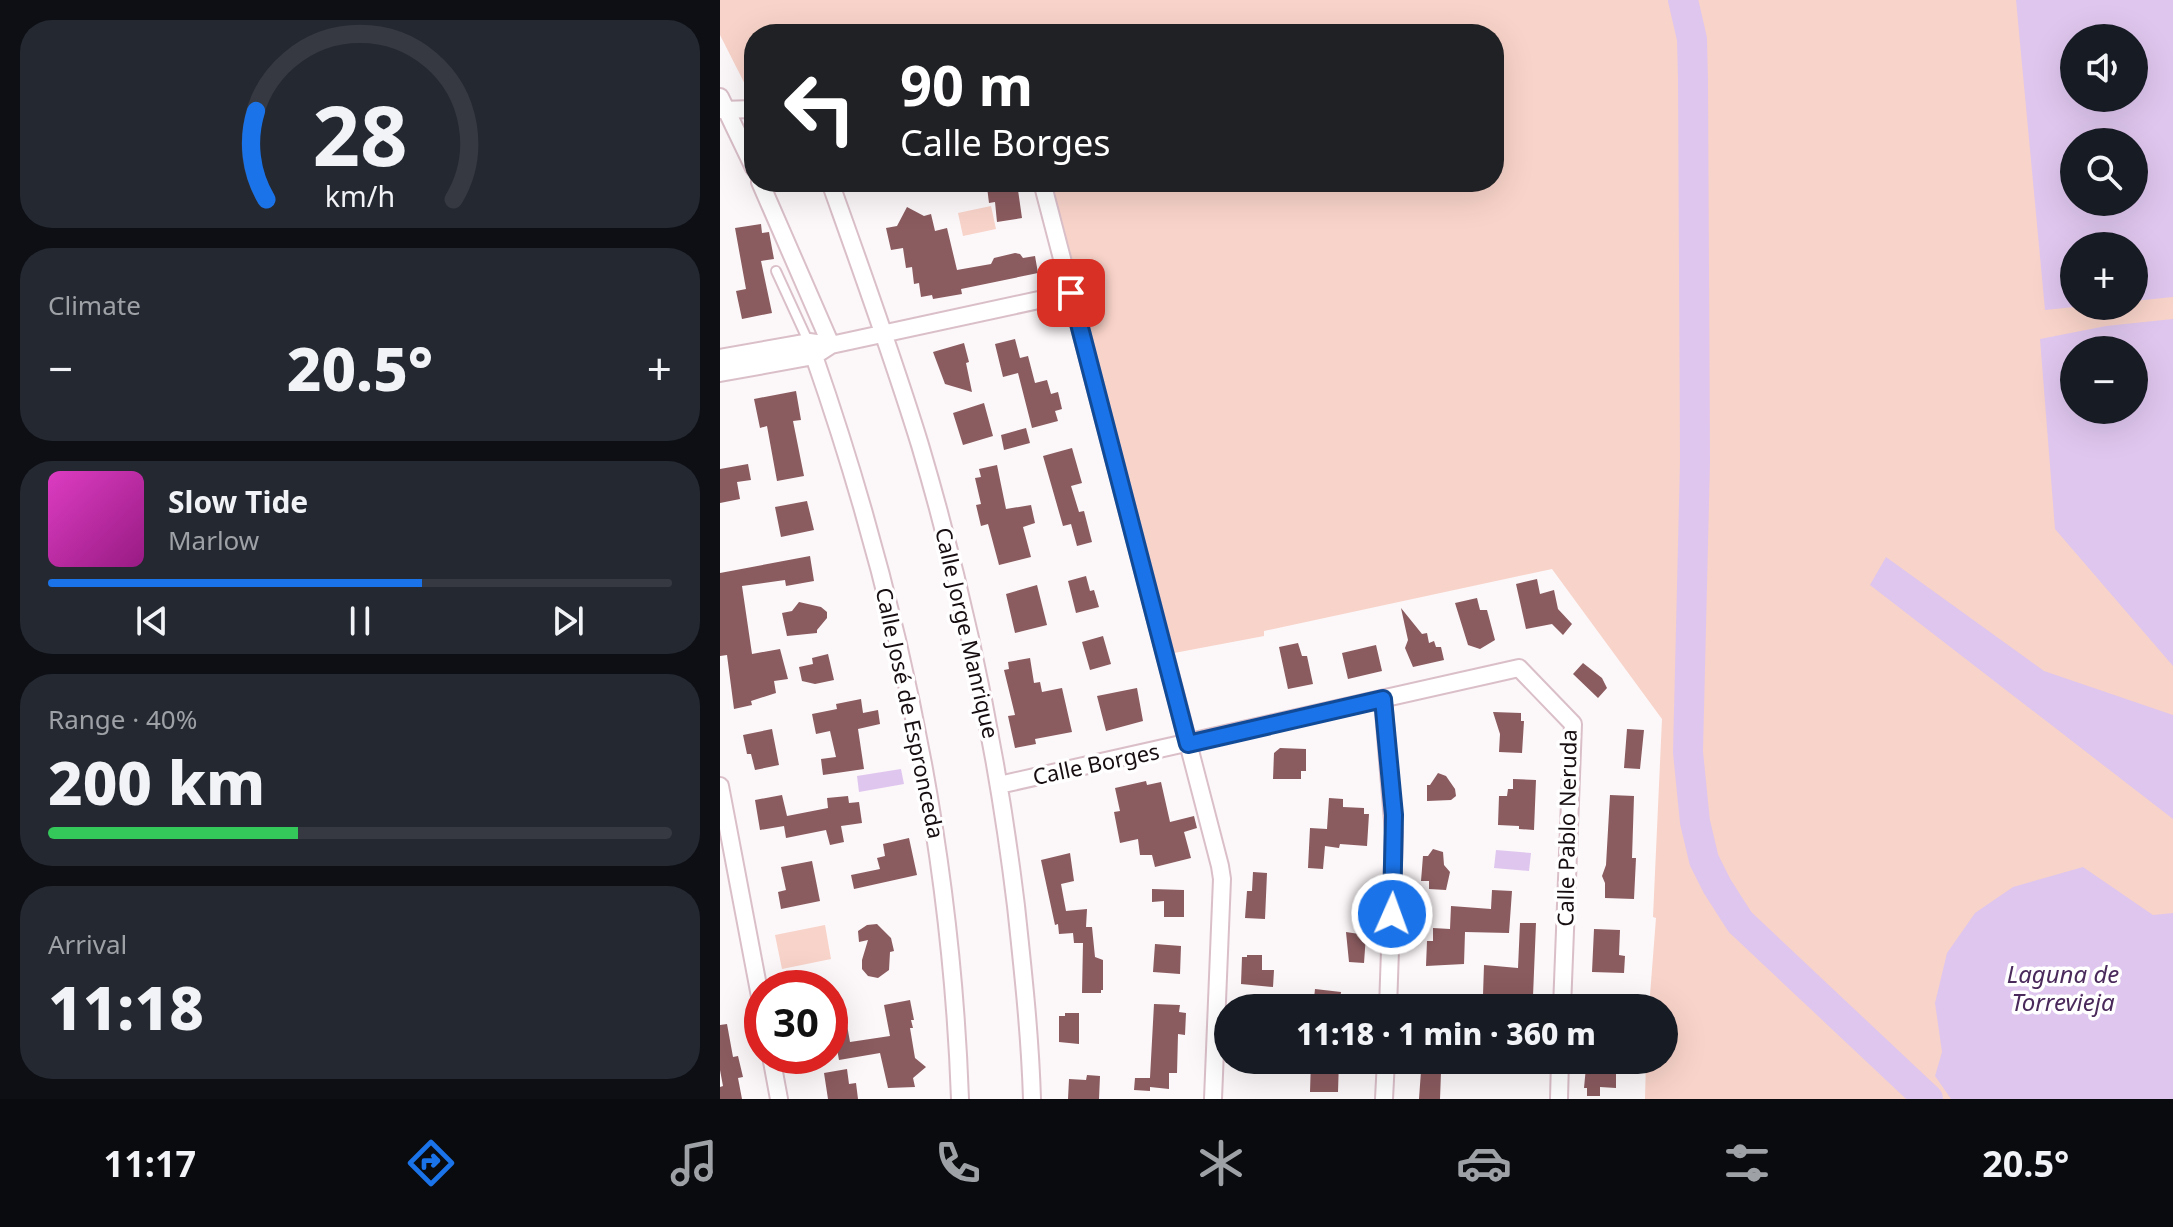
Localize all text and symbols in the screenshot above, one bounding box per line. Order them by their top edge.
map controls [2060,24,2148,424]
button: sound [2060,24,2148,112]
text: 90 m [900,46,1033,122]
icon: left [768,56,872,160]
text: 28 [312,77,408,190]
text: Calle Borges [900,118,1111,167]
button: search [2060,128,2148,216]
text: km/h [325,176,395,215]
button: + [2060,232,2148,320]
pin [1037,259,1105,327]
icon: arrive [1049,271,1093,315]
text: Climate [48,287,141,323]
text: 20.5° [287,327,433,409]
button: − [2060,336,2148,424]
text: − [48,338,73,398]
text: + [647,338,672,398]
text: Slow Tide [168,481,308,522]
text: Marlow [168,522,259,558]
street label: Calle Jorge Manrique [929,524,1007,741]
street label: Calle José de Espronceda [870,584,952,841]
icon: previous [130,599,174,643]
icon: pause [338,599,382,643]
icon: next [546,599,590,643]
text: Range · 40% [48,701,197,737]
street label: Calle Pablo Neruda [1549,729,1583,927]
street label: Calle Borges [1030,735,1162,791]
text: 200 km [48,741,265,823]
position arrow [1350,872,1434,956]
text: Arrival [48,926,127,962]
water label: Laguna de Torrevieja [2007,957,2119,1018]
text: 11:18 [48,966,204,1048]
speed limit sign: 30 [744,970,848,1074]
text: 11:18 · 1 min · 360 m [1296,1013,1596,1054]
icon: directions [403,1135,459,1191]
icon: music [666,1135,722,1191]
icon: phone [930,1135,986,1191]
icon: climate [1193,1135,1249,1191]
icon: car [1456,1135,1512,1191]
icon: filters [1719,1135,1775,1191]
text: 11:17 [104,1139,196,1188]
text: 20.5° [1982,1139,2069,1188]

